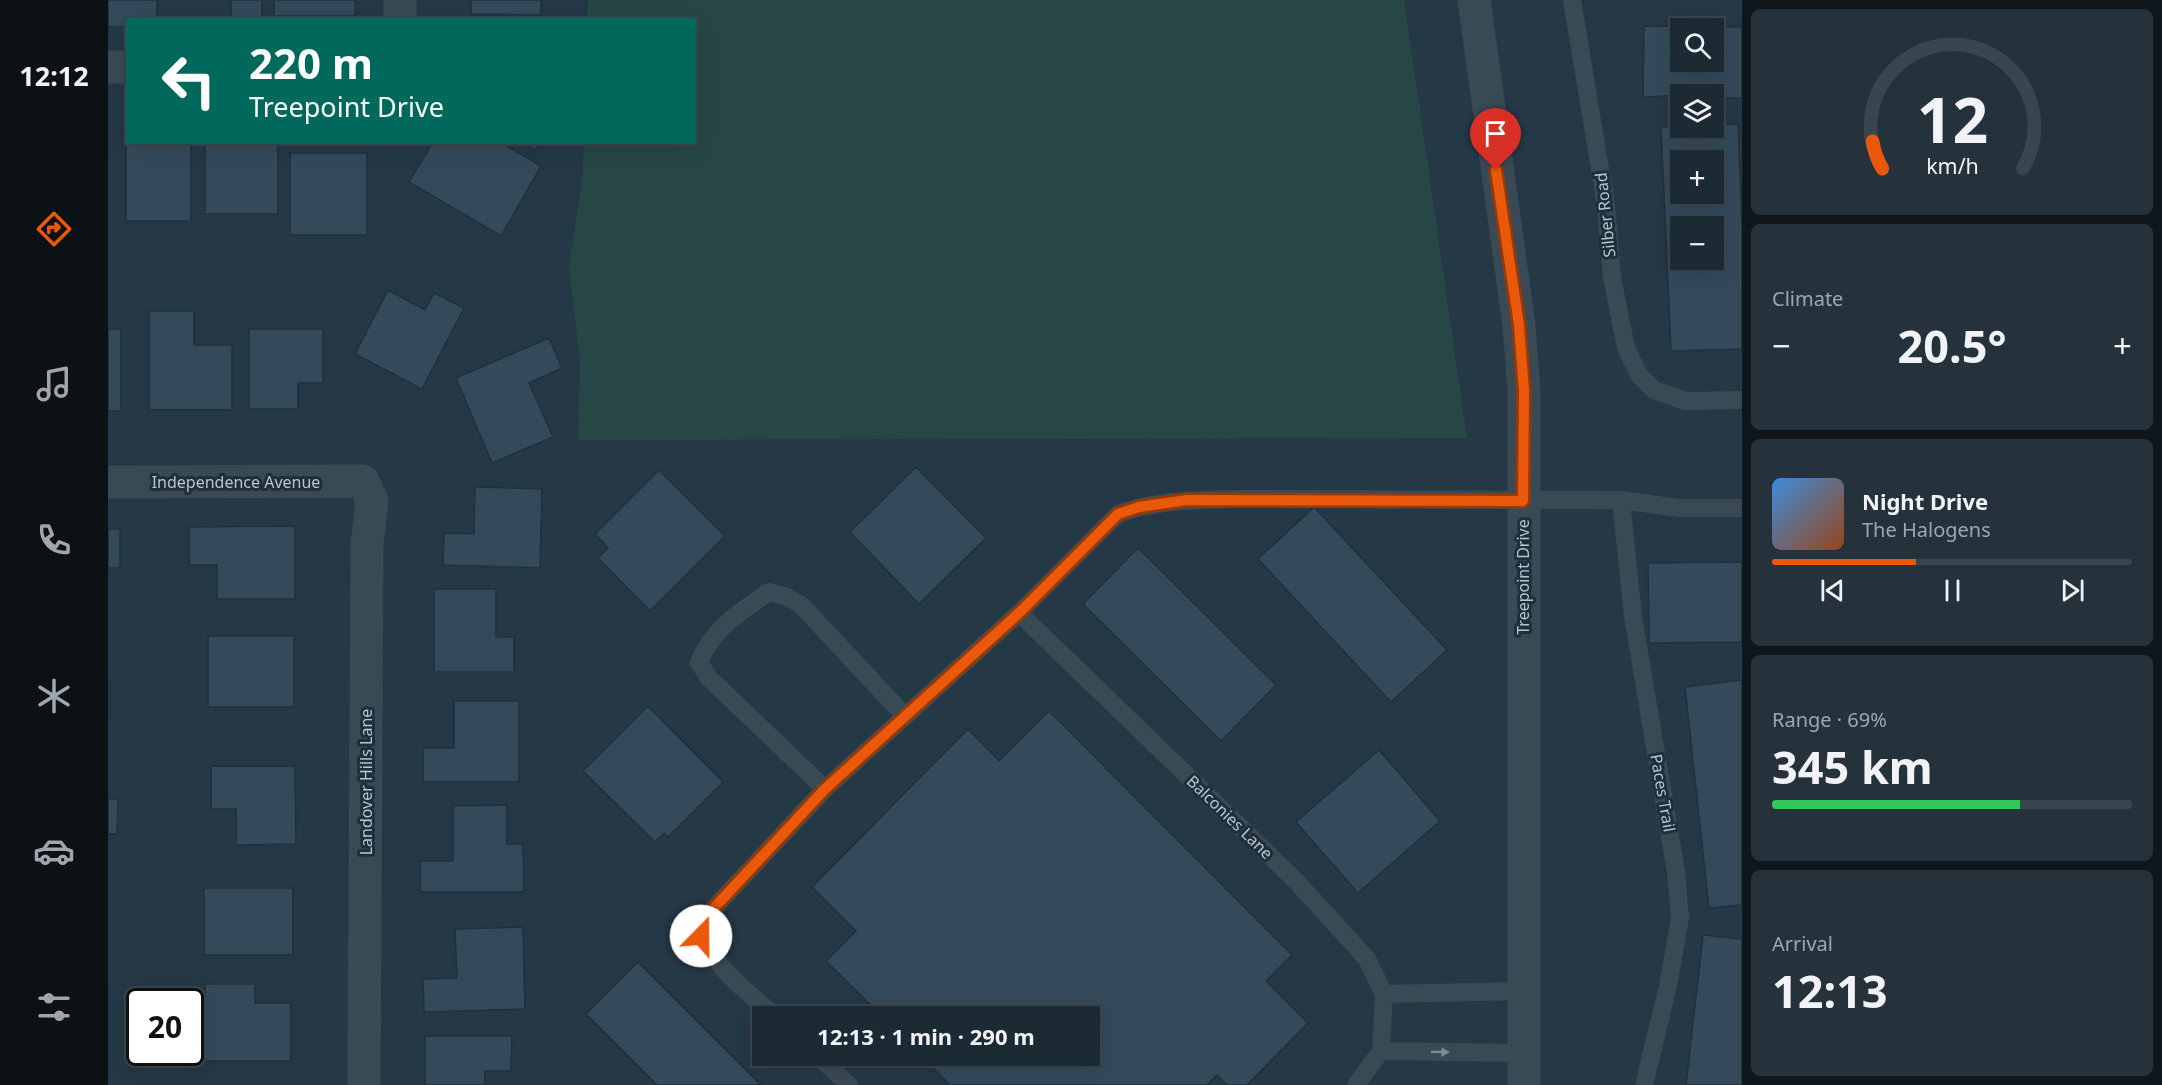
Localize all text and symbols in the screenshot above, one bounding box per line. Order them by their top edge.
map controls [1670,18,1724,270]
button: search [1670,18,1724,72]
text: 220 m [249,34,373,91]
icon: left [150,42,228,120]
text: 12:12 [19,57,89,94]
text: 12 [1916,76,1988,161]
button: layers [1670,84,1724,138]
text: Treepoint Drive [249,88,444,125]
pin [1470,108,1521,170]
icon: arrive [1479,117,1512,150]
button: + [1670,150,1724,204]
text: km/h [1926,151,1978,180]
street label: Silber Road [1590,172,1620,258]
icon: directions [33,208,75,250]
button: − [1670,216,1724,270]
text: Climate [1772,285,1843,312]
text: 20.5° [1898,315,2006,376]
text: − [1772,323,1791,368]
text: + [2113,323,2132,368]
icon: music [33,363,75,405]
street label: Independence Avenue [152,471,320,493]
text: Night Drive [1862,486,1988,516]
text: The Halogens [1862,516,1991,543]
icon: phone [33,519,75,561]
street label: Treepoint Drive [1512,519,1534,635]
icon: previous [1816,574,1849,607]
icon: pause [1936,574,1969,607]
icon: next [2056,574,2089,607]
icon: climate [33,675,75,717]
text: Range · 69% [1772,706,1887,733]
street label: Landover Hills Lane [355,709,377,855]
text: 345 km [1772,736,1933,797]
street label: Paces Trail [1645,752,1681,834]
street label: Balconies Lane [1182,770,1278,864]
icon: car [33,830,75,872]
position arrow [669,904,733,968]
text: Arrival [1772,930,1833,957]
text: 12:13 [1772,960,1888,1021]
icon: filters [33,986,75,1028]
speed limit sign: 20 [126,988,204,1066]
text: 12:13 · 1 min · 290 m [817,1021,1035,1051]
one-way arrow [1430,1047,1449,1057]

